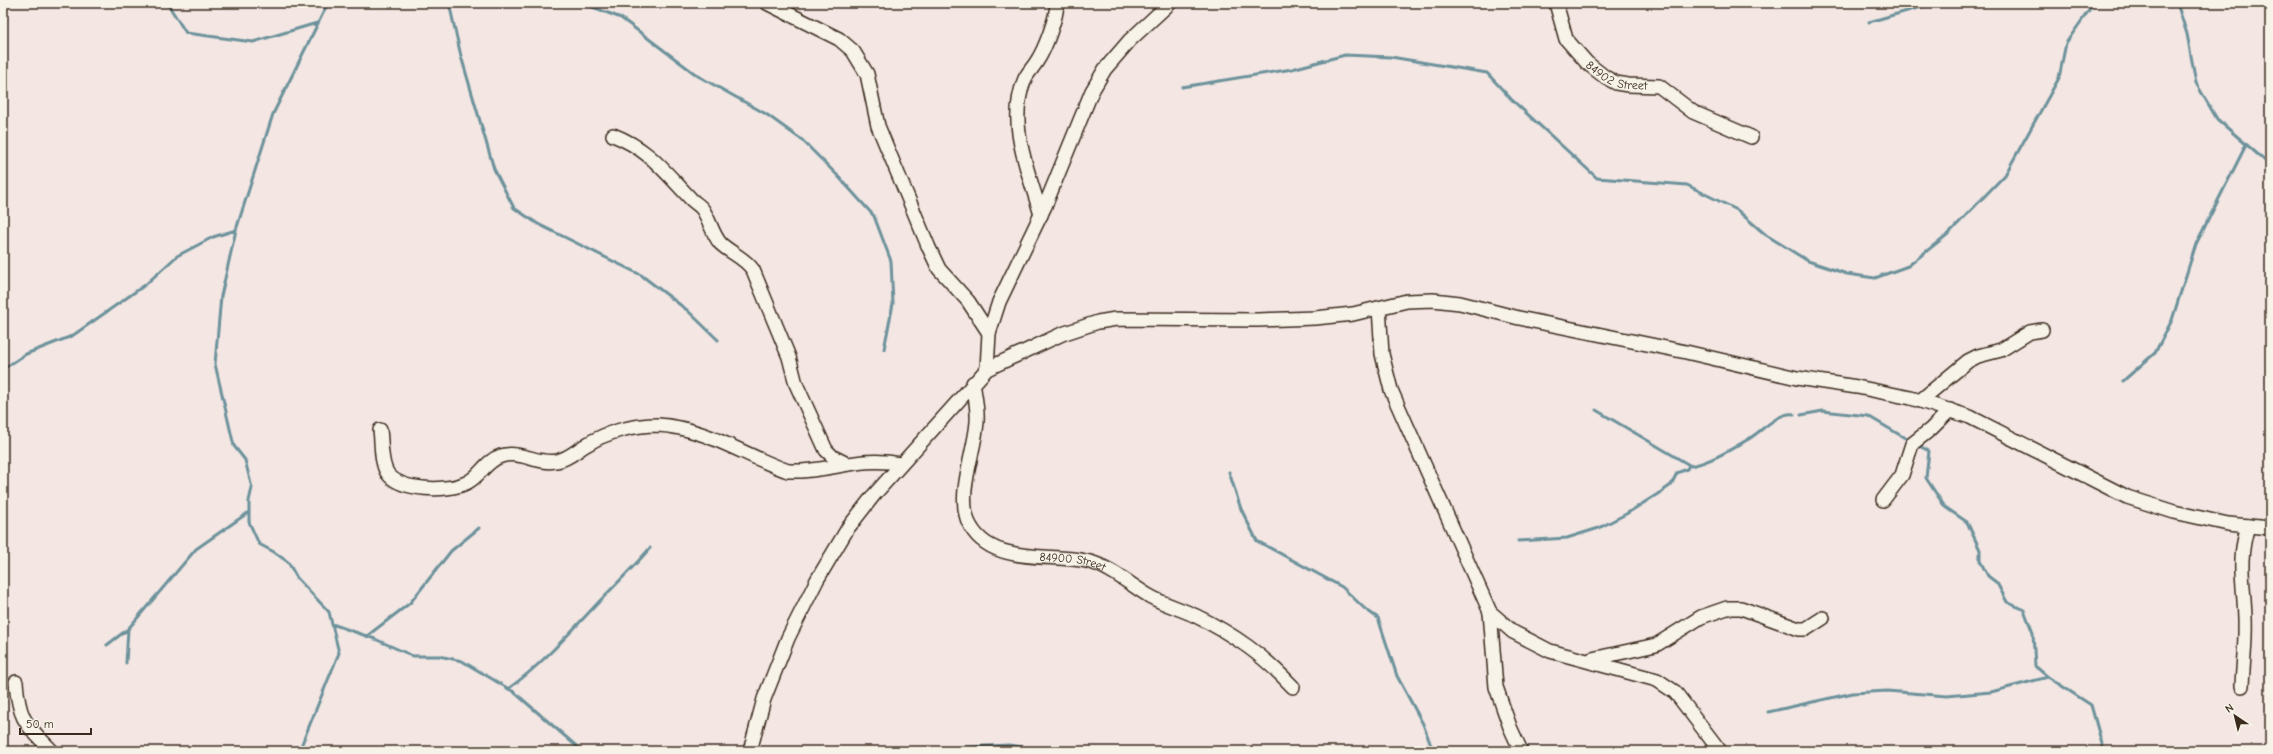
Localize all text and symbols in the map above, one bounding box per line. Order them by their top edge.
street label: 84902 Street [1583,58,1648,93]
street label: 84900 Street [1039,550,1109,574]
north arrow [2215,696,2255,736]
text: N [2223,701,2236,716]
scale bar [20,710,91,736]
text: 50 m [26,717,54,731]

